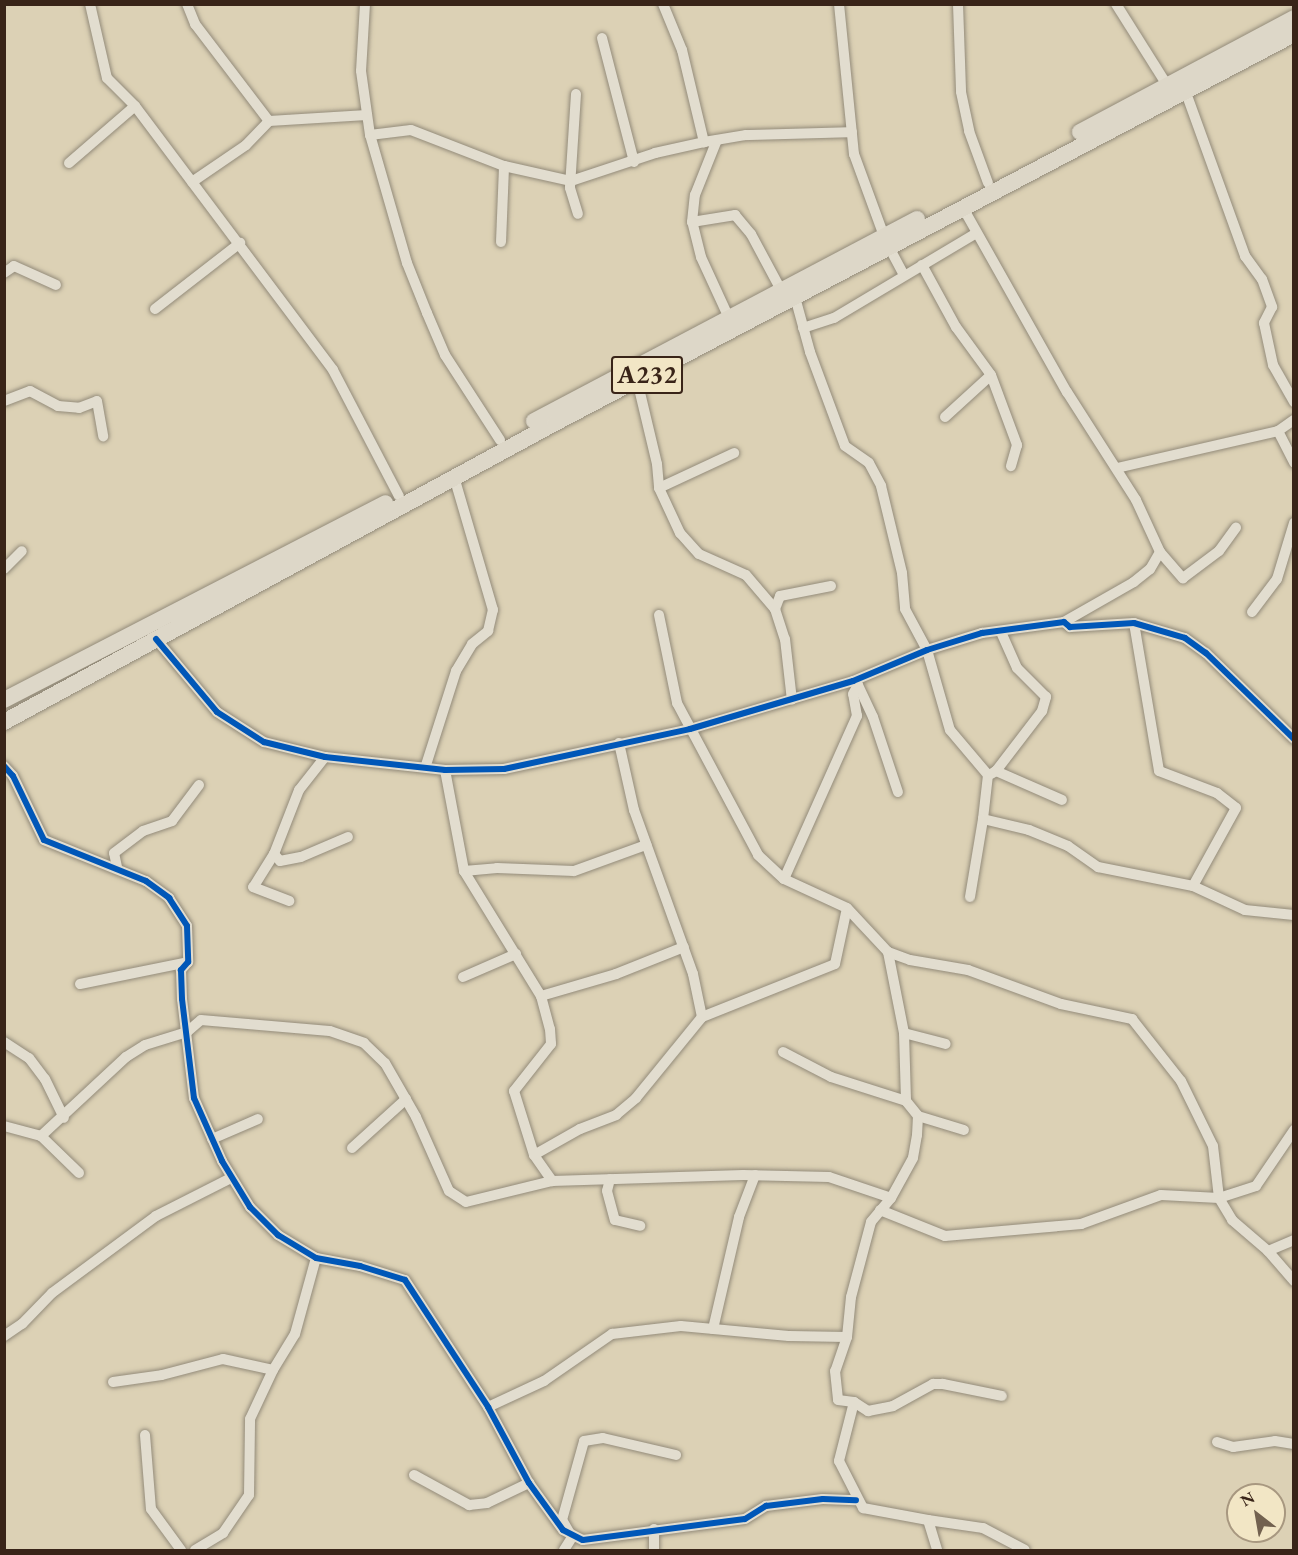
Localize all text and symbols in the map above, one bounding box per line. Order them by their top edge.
road number: A232 [611,352,683,398]
north arrow [1226,1483,1286,1543]
text: N [1237,1487,1258,1511]

